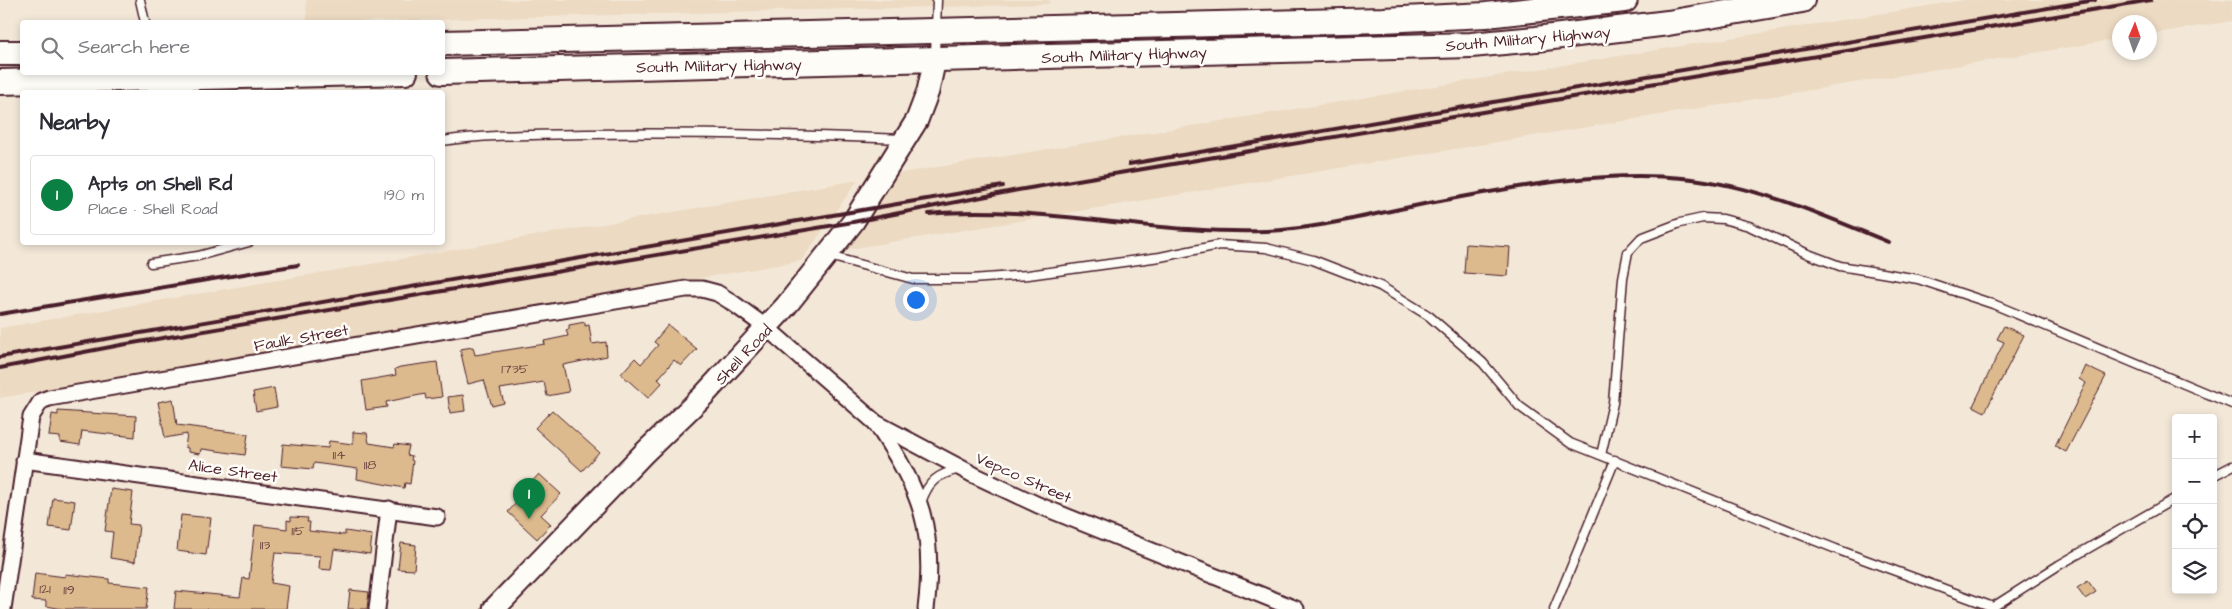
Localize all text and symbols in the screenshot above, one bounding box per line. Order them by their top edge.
north arrow [2112,15,2157,60]
search box [20,20,445,75]
street label: South Military Highway [1445,21,1612,58]
icon: search [38,34,66,62]
text: Search here [78,34,190,61]
street label: South Military Highway [1041,41,1207,70]
street label: South Military Highway [636,54,802,79]
text: Nearby [40,108,110,137]
text: Apts on Shell Rd [88,171,232,198]
text: 1 [56,184,58,206]
text: 190 m [384,184,424,206]
text: Place · Shell Road [88,198,218,220]
your location [903,287,929,313]
street label: Faulk Street [252,319,351,357]
street label: Shell Road [710,320,777,390]
house number: 1735 [501,359,529,379]
map controls [2172,414,2217,594]
button: + [2172,414,2217,459]
house number: 114 [332,445,346,465]
street label: Vepco Street [972,447,1075,509]
street label: Alice Street [187,454,279,488]
house number: 118 [364,455,376,475]
button: − [2172,459,2217,504]
pin: 1 [513,478,545,519]
button: locate [2172,504,2217,549]
house number: 115 [291,521,305,541]
house number: 113 [260,535,270,555]
button: layers [2172,549,2217,594]
house number: 121 [39,579,51,599]
house number: 119 [63,580,75,600]

